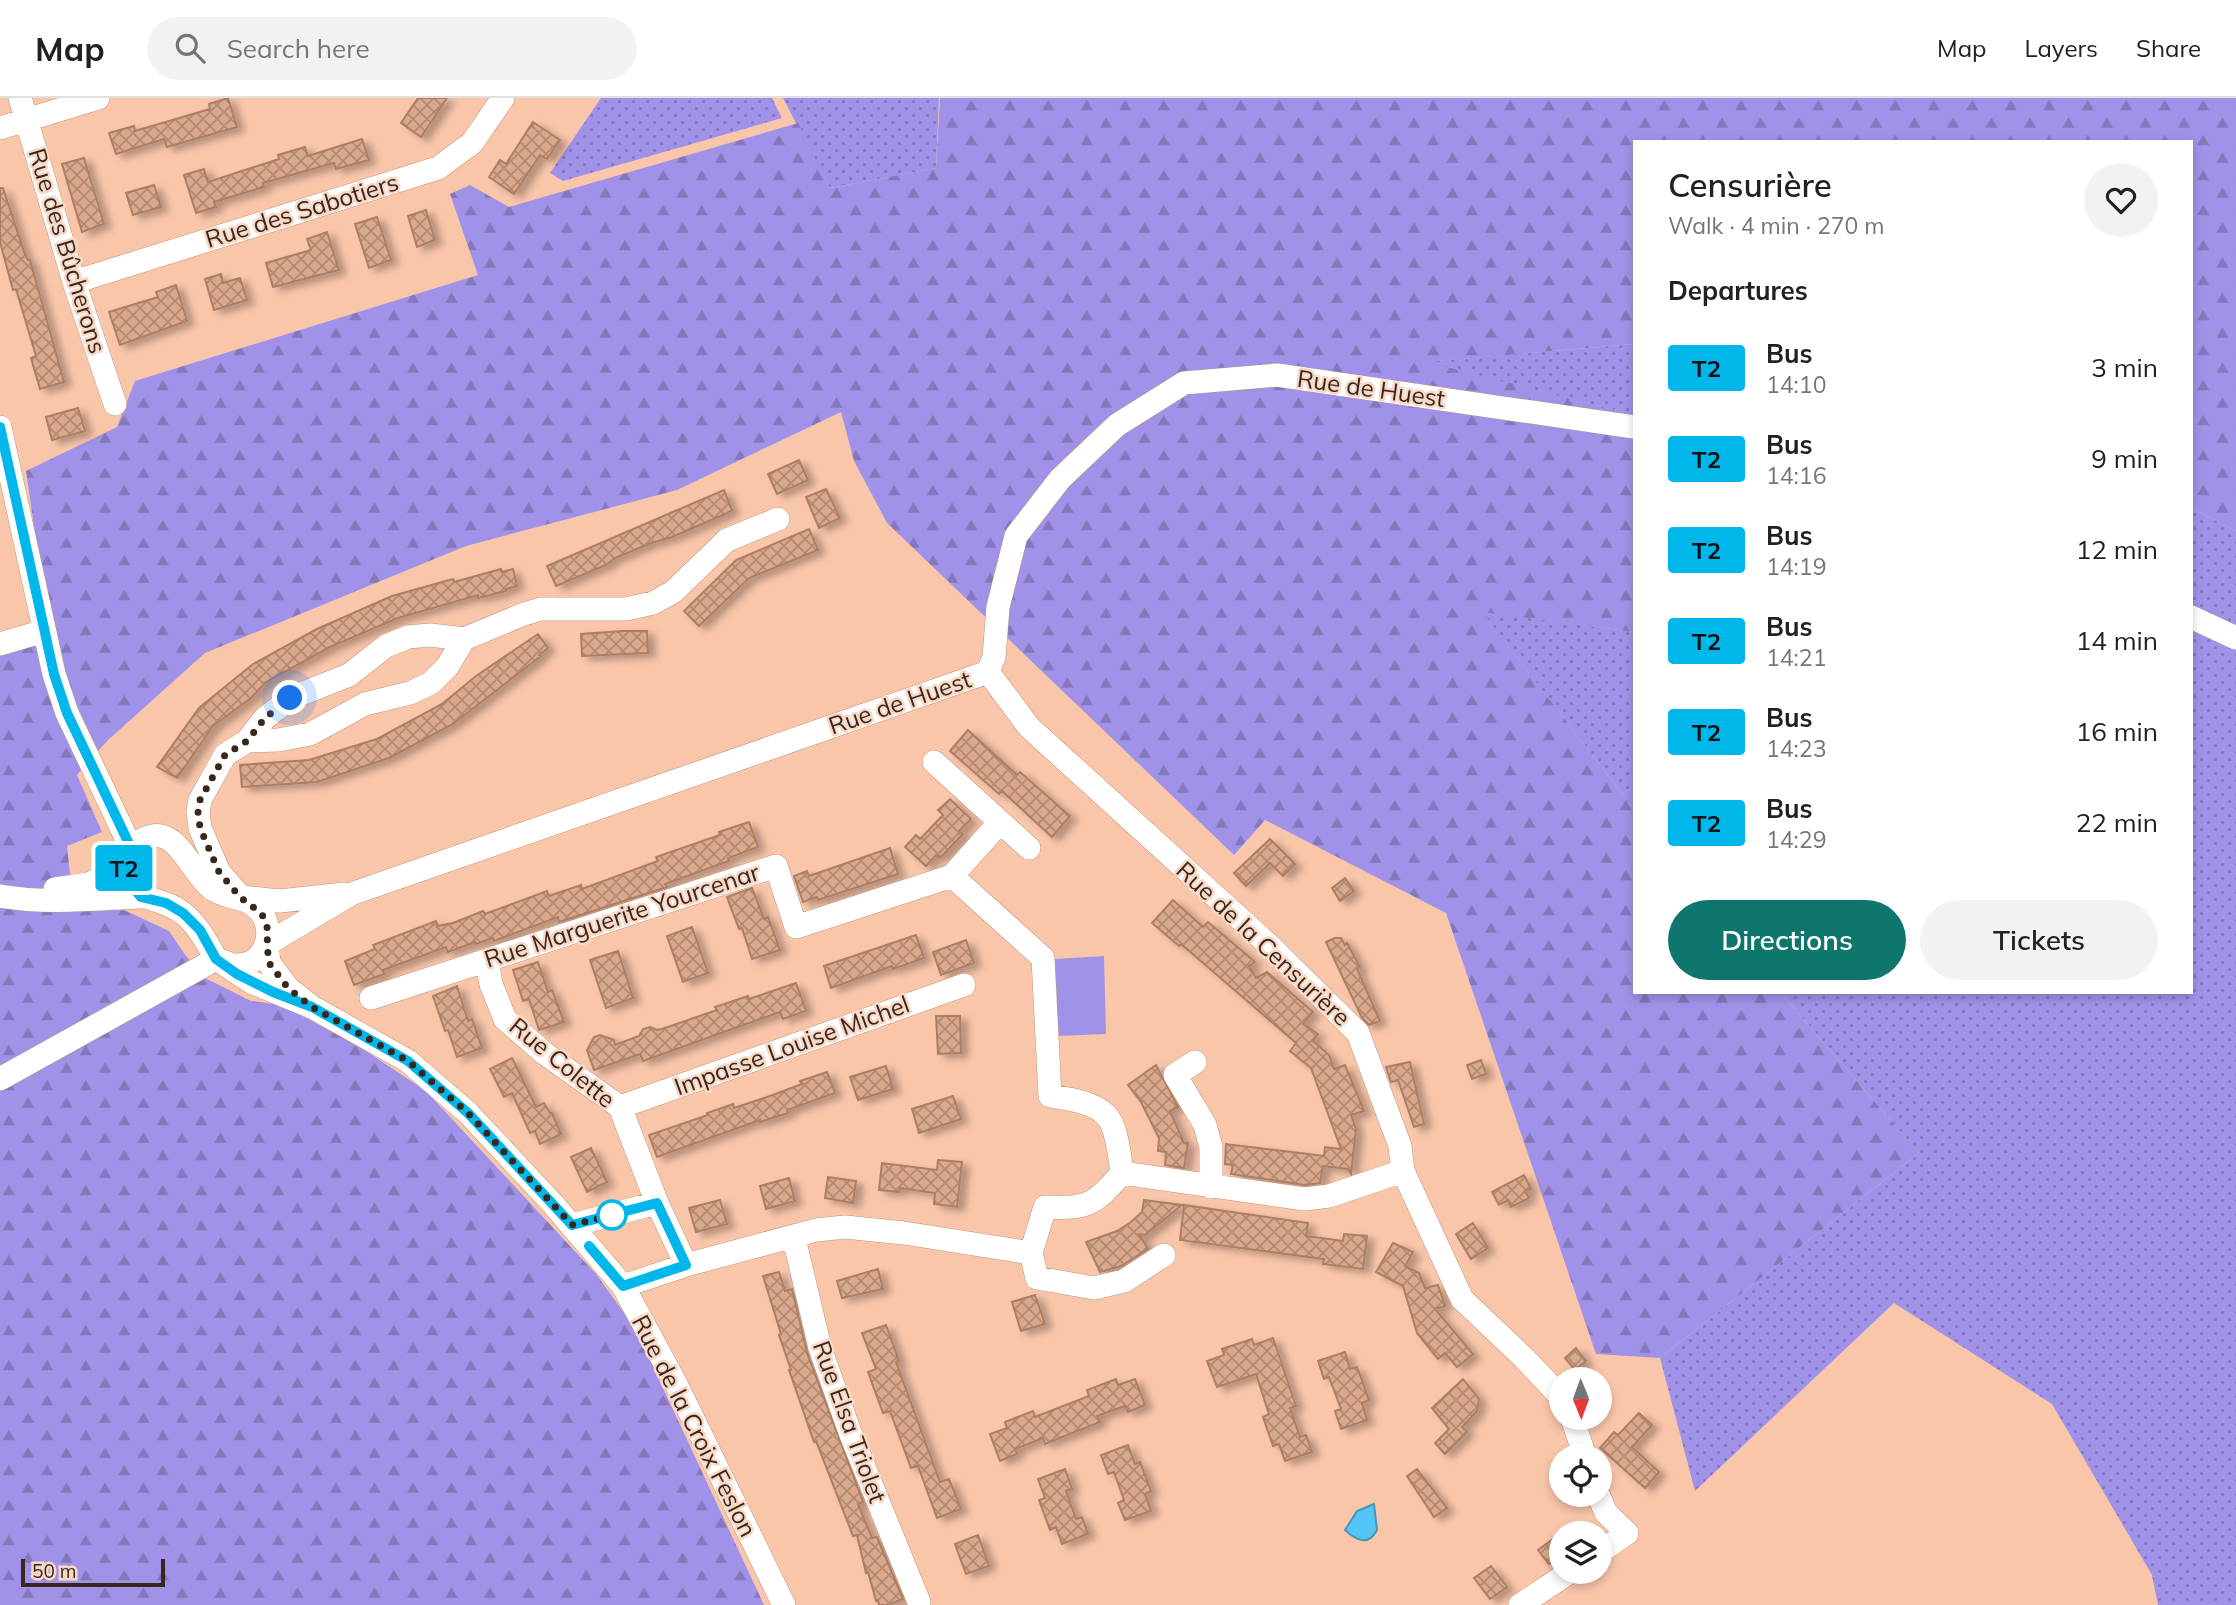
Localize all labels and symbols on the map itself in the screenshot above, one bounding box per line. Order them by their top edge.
street label: Rue des Bûcherons [23,145,113,357]
street label: Rue des Sabotiers [201,166,402,254]
street label: Rue de Huest [1295,363,1447,413]
street label: Rue de Huest [824,664,975,740]
your location [272,680,307,715]
line badge: T2 [92,845,156,891]
street label: Rue de la Censurière [1170,855,1357,1032]
street label: Rue Marguerite Yourcenar [480,856,763,974]
street label: Impasse Louise Michel [670,989,913,1102]
street label: Rue Colette [504,1011,622,1114]
unlabelled marker [597,1200,627,1230]
street label: Rue de la Croix Feslon [626,1310,764,1541]
street label: Rue Elsa Triolet [807,1337,893,1507]
north arrow [1549,1367,1612,1430]
scale bar [21,1556,164,1588]

